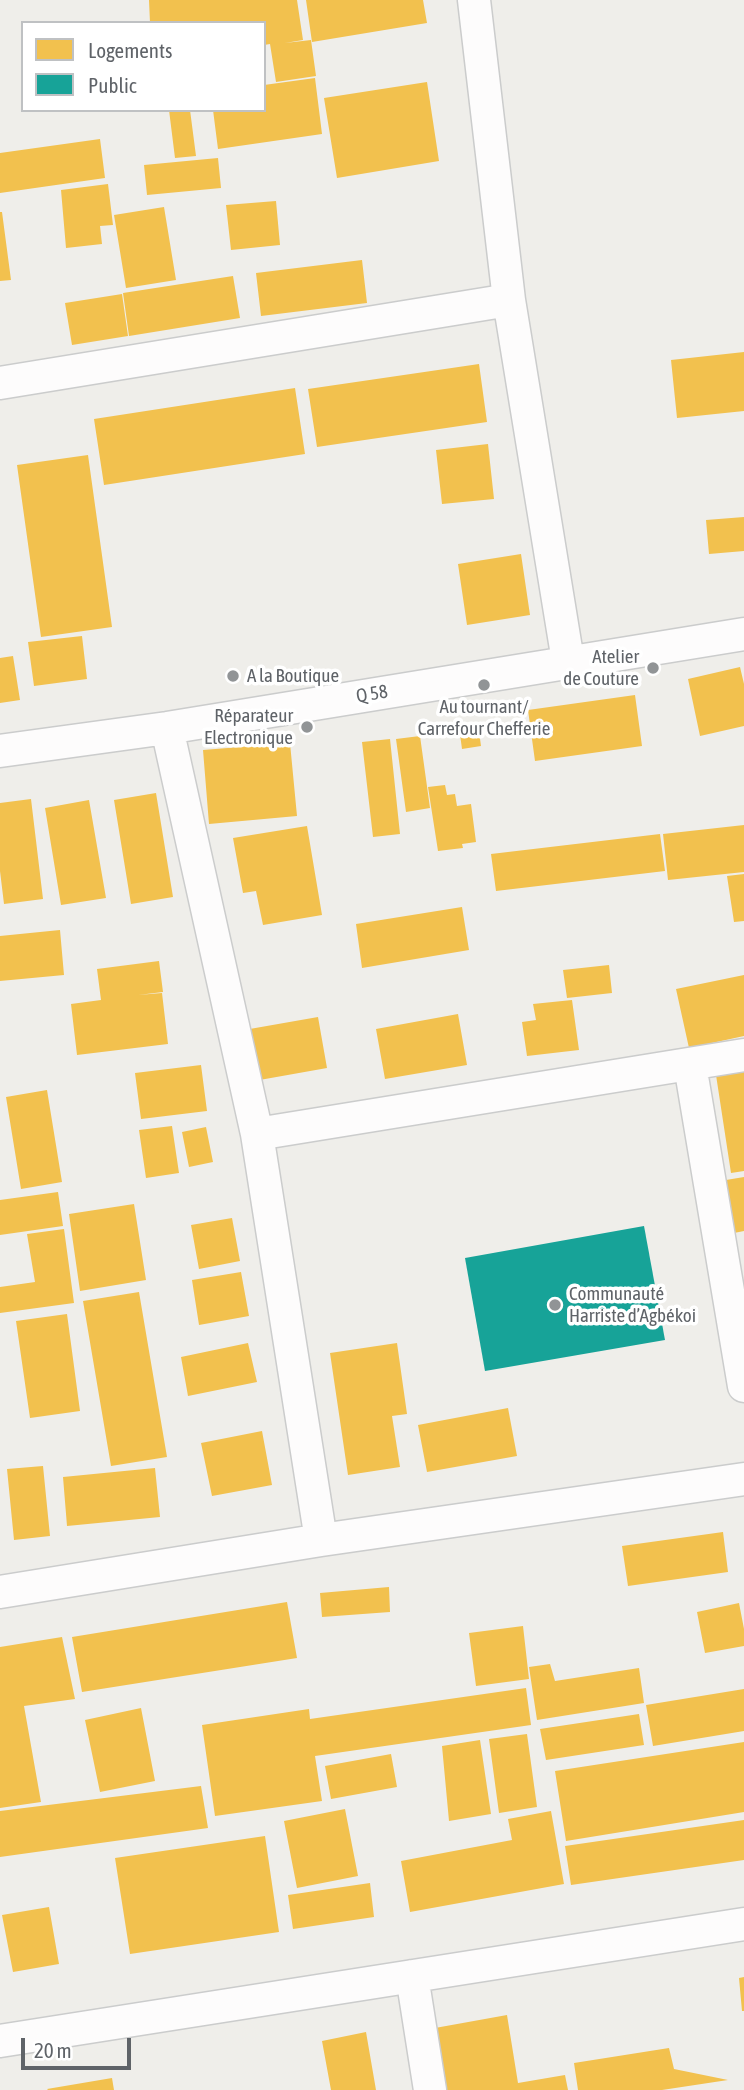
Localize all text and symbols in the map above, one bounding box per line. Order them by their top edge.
legend [21,21,266,112]
text: Logements [88,38,172,62]
text: Public [88,73,137,97]
place label: Atelier de Couture [563,646,639,690]
marker: Atelier de Couture [645,660,661,676]
place label: A la Boutique [247,665,339,687]
marker: A la Boutique [225,668,241,684]
marker: Au tournant/ Carrefour Chefferie [476,677,492,693]
street label: Q 58 [355,680,389,708]
place label: Au tournant/ Carrefour Chefferie [418,696,550,740]
place label: Réparateur Electronique [204,705,293,749]
marker: Réparateur Electronique [299,719,315,735]
place label: Communauté Harriste d’Agbékoi [569,1283,696,1327]
marker: Communauté Harriste d’Agbékoi [547,1297,563,1313]
scale bar [24,2024,135,2068]
text: 20 m [34,2038,72,2062]

